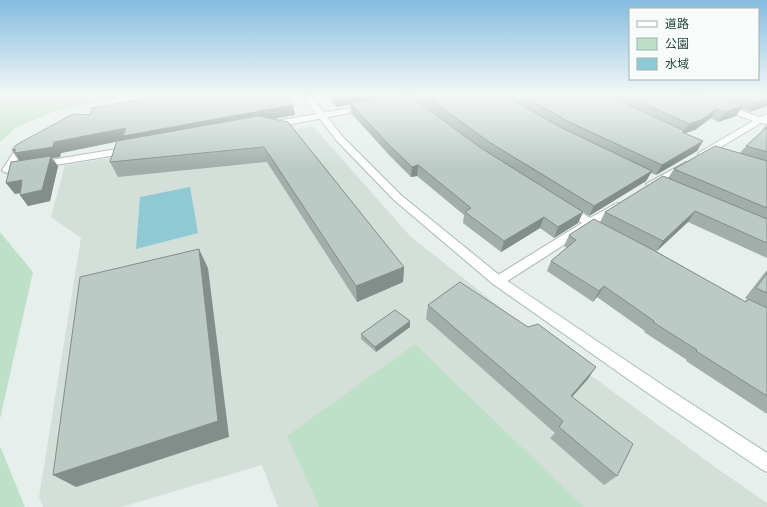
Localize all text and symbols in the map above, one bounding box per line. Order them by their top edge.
legend [629,8,759,80]
text: 道路 [665,17,689,31]
text: 公園 [665,37,689,51]
text: 水域 [665,57,689,71]

